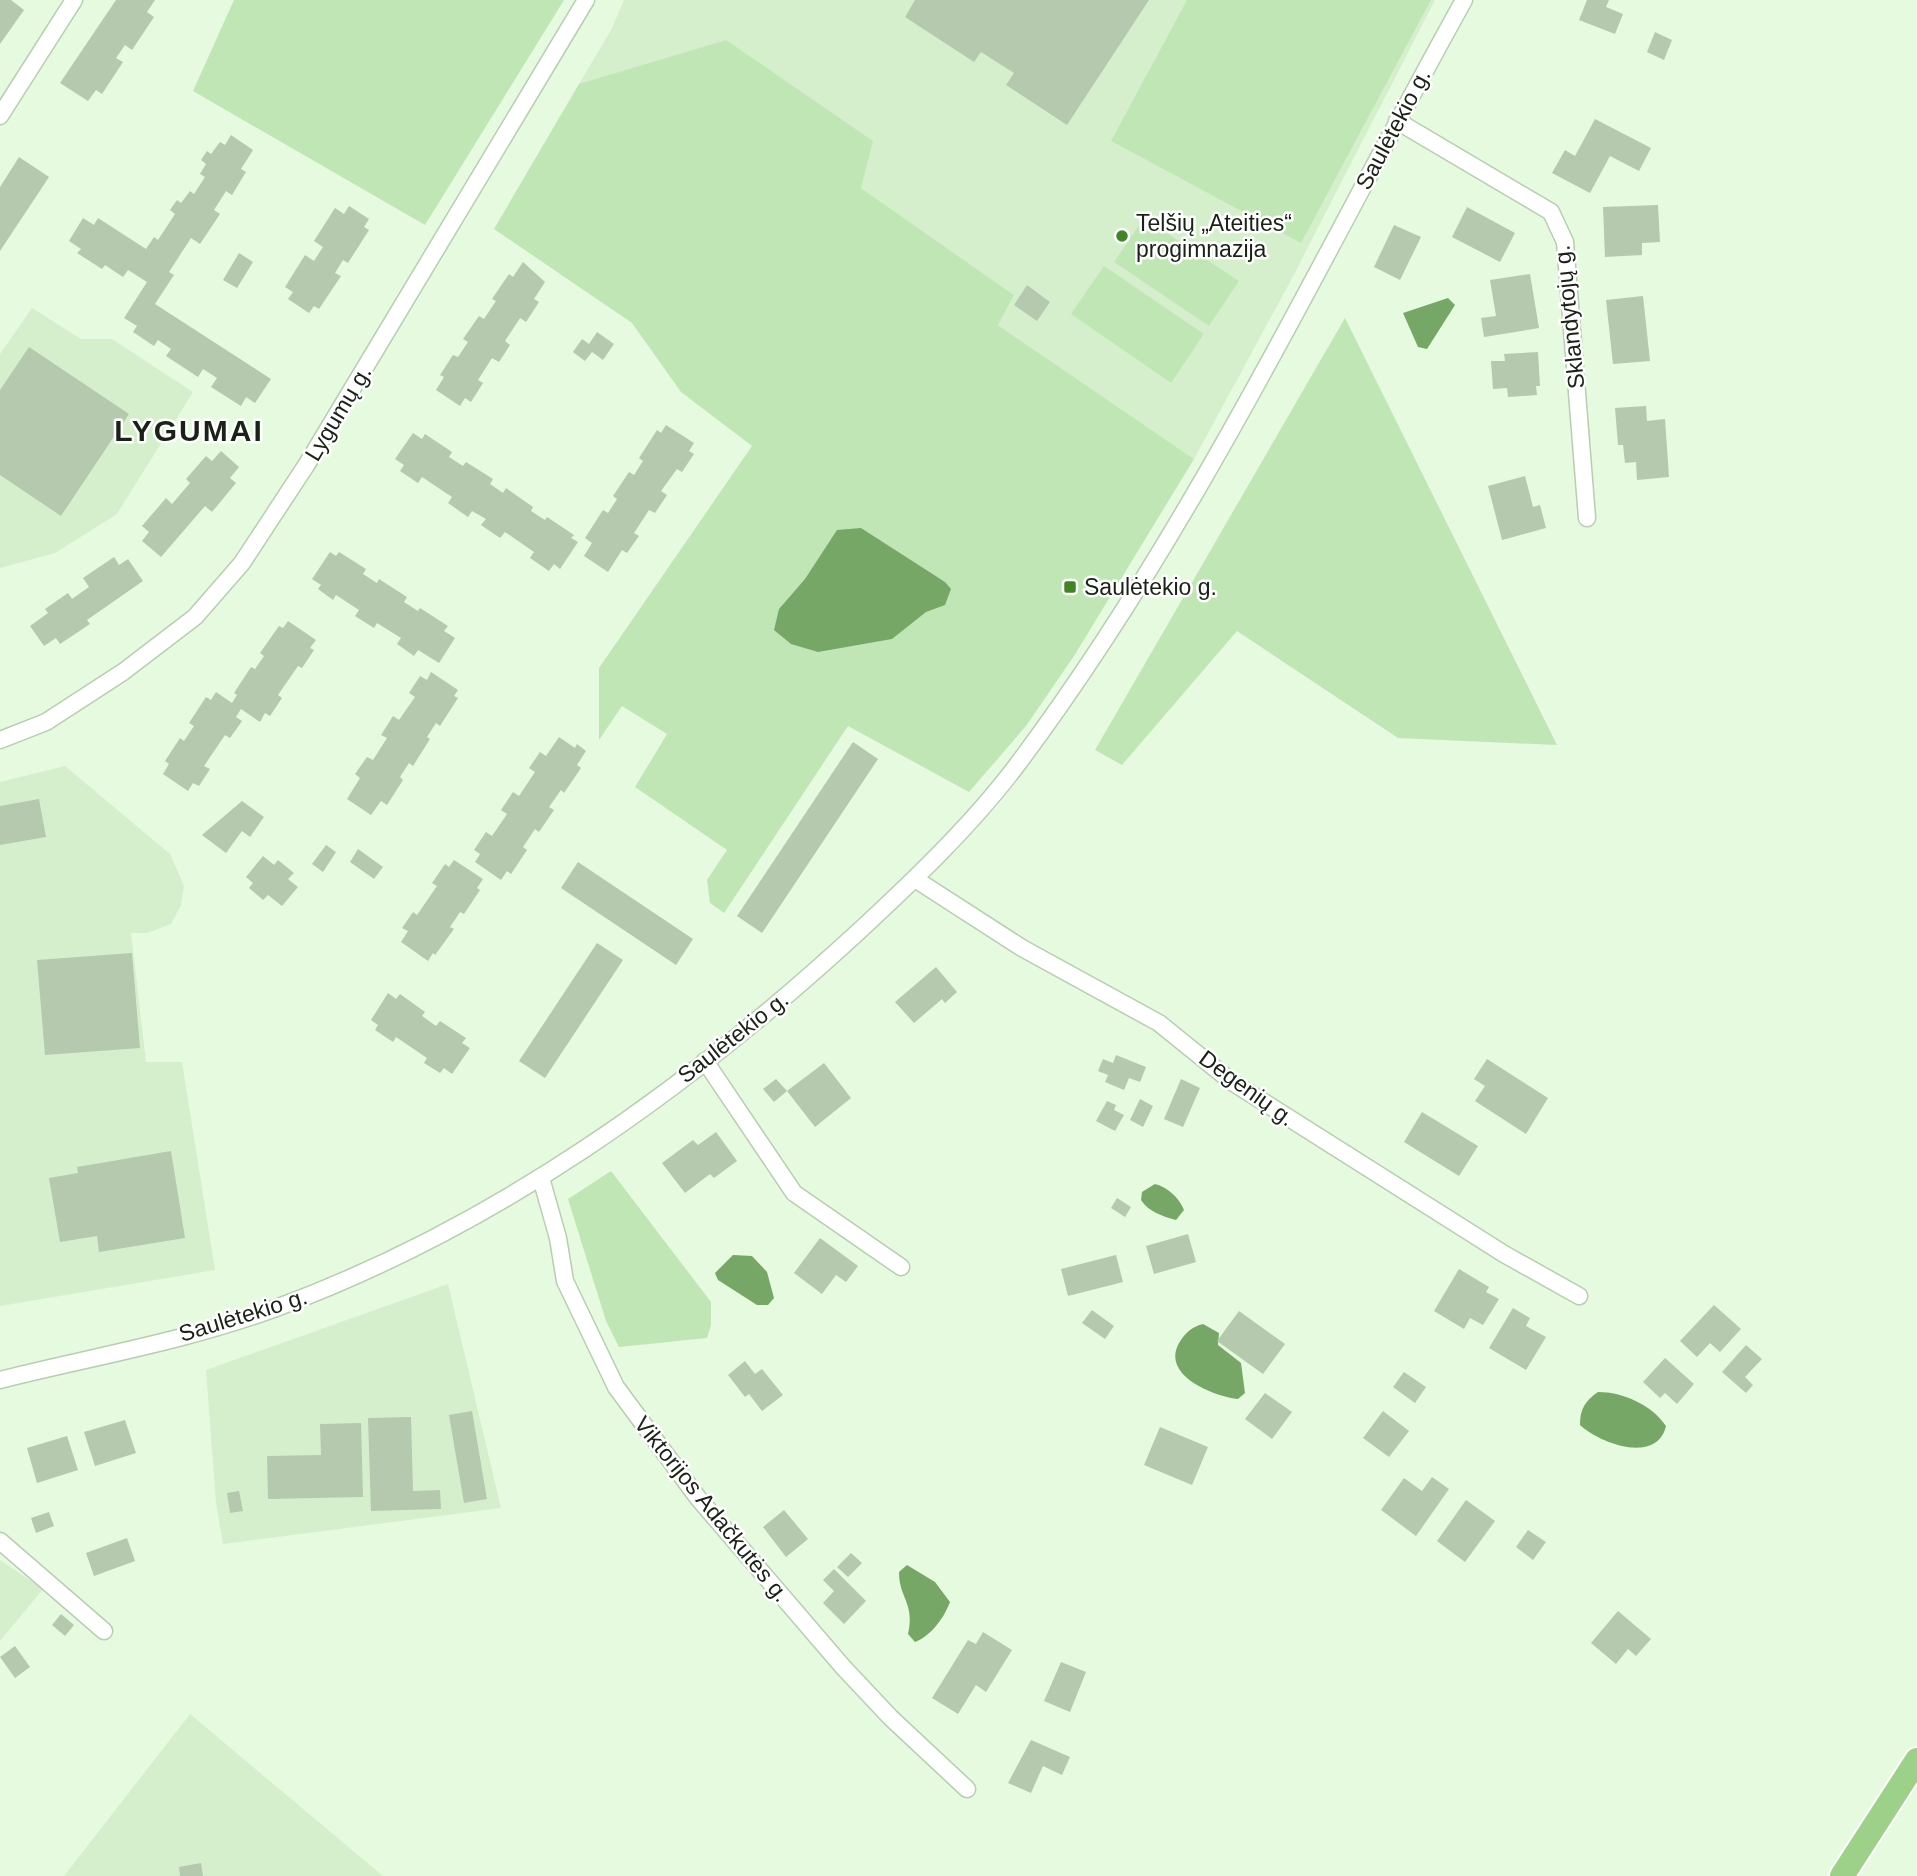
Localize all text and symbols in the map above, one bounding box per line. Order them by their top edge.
street label: Saulėtekio g. [1350,64,1436,194]
place label: Telšių „Ateities“ progimnazija [1136,210,1292,262]
marker: Telšių „Ateities“ progimnazija [1114,228,1130,244]
street label: Sklandytojų g. [1549,244,1589,390]
street label: Lygumų g. [299,361,377,465]
district label: LYGUMAI [114,414,264,447]
place label: Saulėtekio g. [1084,574,1217,600]
marker: Saulėtekio g. [1062,579,1078,595]
street label: Saulėtekio g. [673,986,793,1088]
street label: Degenių g. [1194,1045,1300,1131]
street label: Saulėtekio g. [176,1283,310,1347]
street label: Viktorijos Adačkutės g. [629,1411,795,1607]

